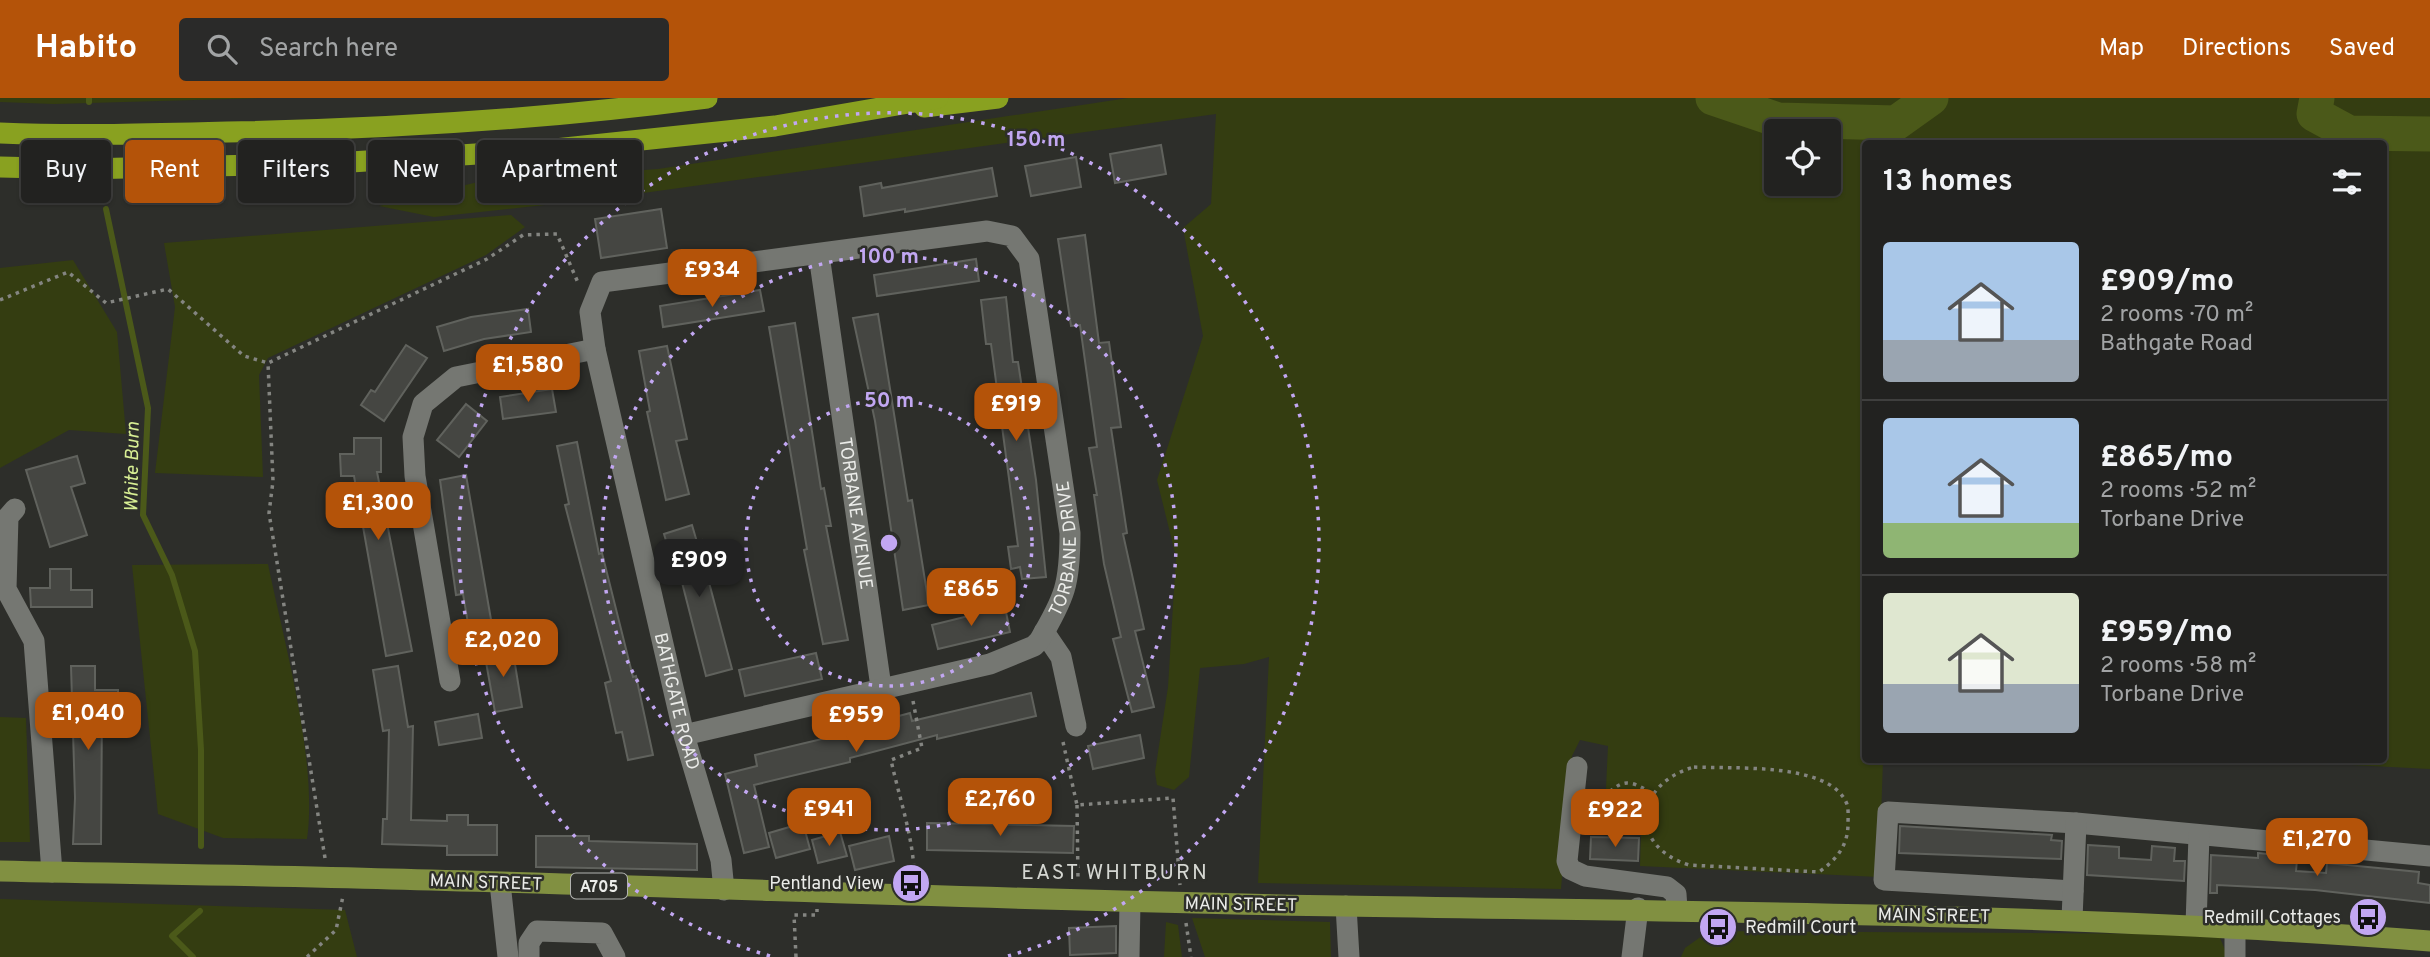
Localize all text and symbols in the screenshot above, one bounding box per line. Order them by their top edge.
search box [179,18,669,81]
text: Habito [35,28,137,70]
icon: search [203,30,241,68]
text: Search here [259,33,398,66]
text: Map [2099,34,2144,64]
text: Directions [2182,34,2291,64]
text: Saved [2329,34,2395,64]
map controls [1764,119,1841,196]
button: locate [1764,119,1841,196]
text: 150 m [1007,127,1065,154]
chip: Buy [21,140,111,203]
chip: Rent [125,140,224,203]
chip: Filters [238,140,354,203]
chip: New [368,140,463,203]
chip: Apartment [477,140,642,203]
icon: filters [2328,163,2366,201]
text: 13 homes [1883,164,2013,201]
text: 100 m [859,244,919,271]
pin: £934 [671,250,753,309]
text: £934 [684,257,740,286]
text: £909/mo [2100,264,2234,301]
icon: home [1939,270,2023,354]
text: 2 rooms · 70 m² [2100,301,2253,330]
text: Bathgate Road [2100,330,2253,359]
pin: £1,580 [471,344,585,404]
text: £1,580 [492,352,564,381]
pin: £919 [975,384,1057,443]
text: 50 m [864,388,914,415]
text: £919 [990,391,1042,420]
water label: White Burn [120,421,146,513]
street label: TORBANE AVENUE [832,436,877,591]
text: £865/mo [2100,440,2233,477]
icon: home [1939,446,2023,530]
text: 2 rooms · 52 m² [2100,477,2256,506]
street label: TORBANE DRIVE [1045,479,1083,621]
pin: £1,300 [321,482,435,542]
text: £1,300 [342,490,414,519]
text: Torbane Drive [2100,506,2244,535]
centre of rings [877,531,901,555]
pin: £909 [658,540,740,599]
text: £909 [670,547,728,576]
pin: £865 [930,568,1012,628]
text: £865 [943,576,999,605]
text: £959/mo [2100,615,2232,652]
pin: £2,020 [446,620,560,679]
icon: home [1939,621,2023,705]
text: £2,020 [464,627,542,656]
street label: BATHGATE ROAD [648,631,704,773]
text: 2 rooms · 58 m² [2100,652,2256,681]
text: Torbane Drive [2100,681,2244,710]
pin: £1,040 [31,692,145,752]
pin: £959 [815,694,897,754]
text: £1,040 [51,700,125,729]
text: £959 [828,702,884,731]
pin: £2,760 [943,778,1057,838]
text: £2,760 [964,786,1036,815]
pin: £941 [788,788,870,848]
pin: £922 [1574,790,1656,849]
text: £941 [803,796,855,825]
text: £922 [1587,797,1643,826]
pin: £1,270 [2260,818,2374,878]
text: £1,270 [2282,826,2352,855]
district label: EAST WHITBURN [1021,860,1209,887]
bus stop icon: Pentland View [890,862,932,904]
street label: MAIN STREET [429,870,543,897]
place label: Pentland View [769,873,884,896]
road number: A705 [571,874,627,898]
street label: MAIN STREET [1184,893,1298,918]
bus stop icon: Redmill Cottages [2347,896,2389,938]
street label: MAIN STREET [1877,904,1991,929]
bus stop icon: Redmill Court [1697,906,1739,948]
place label: Redmill Cottages [2203,907,2341,930]
place label: Redmill Court [1745,917,1856,940]

